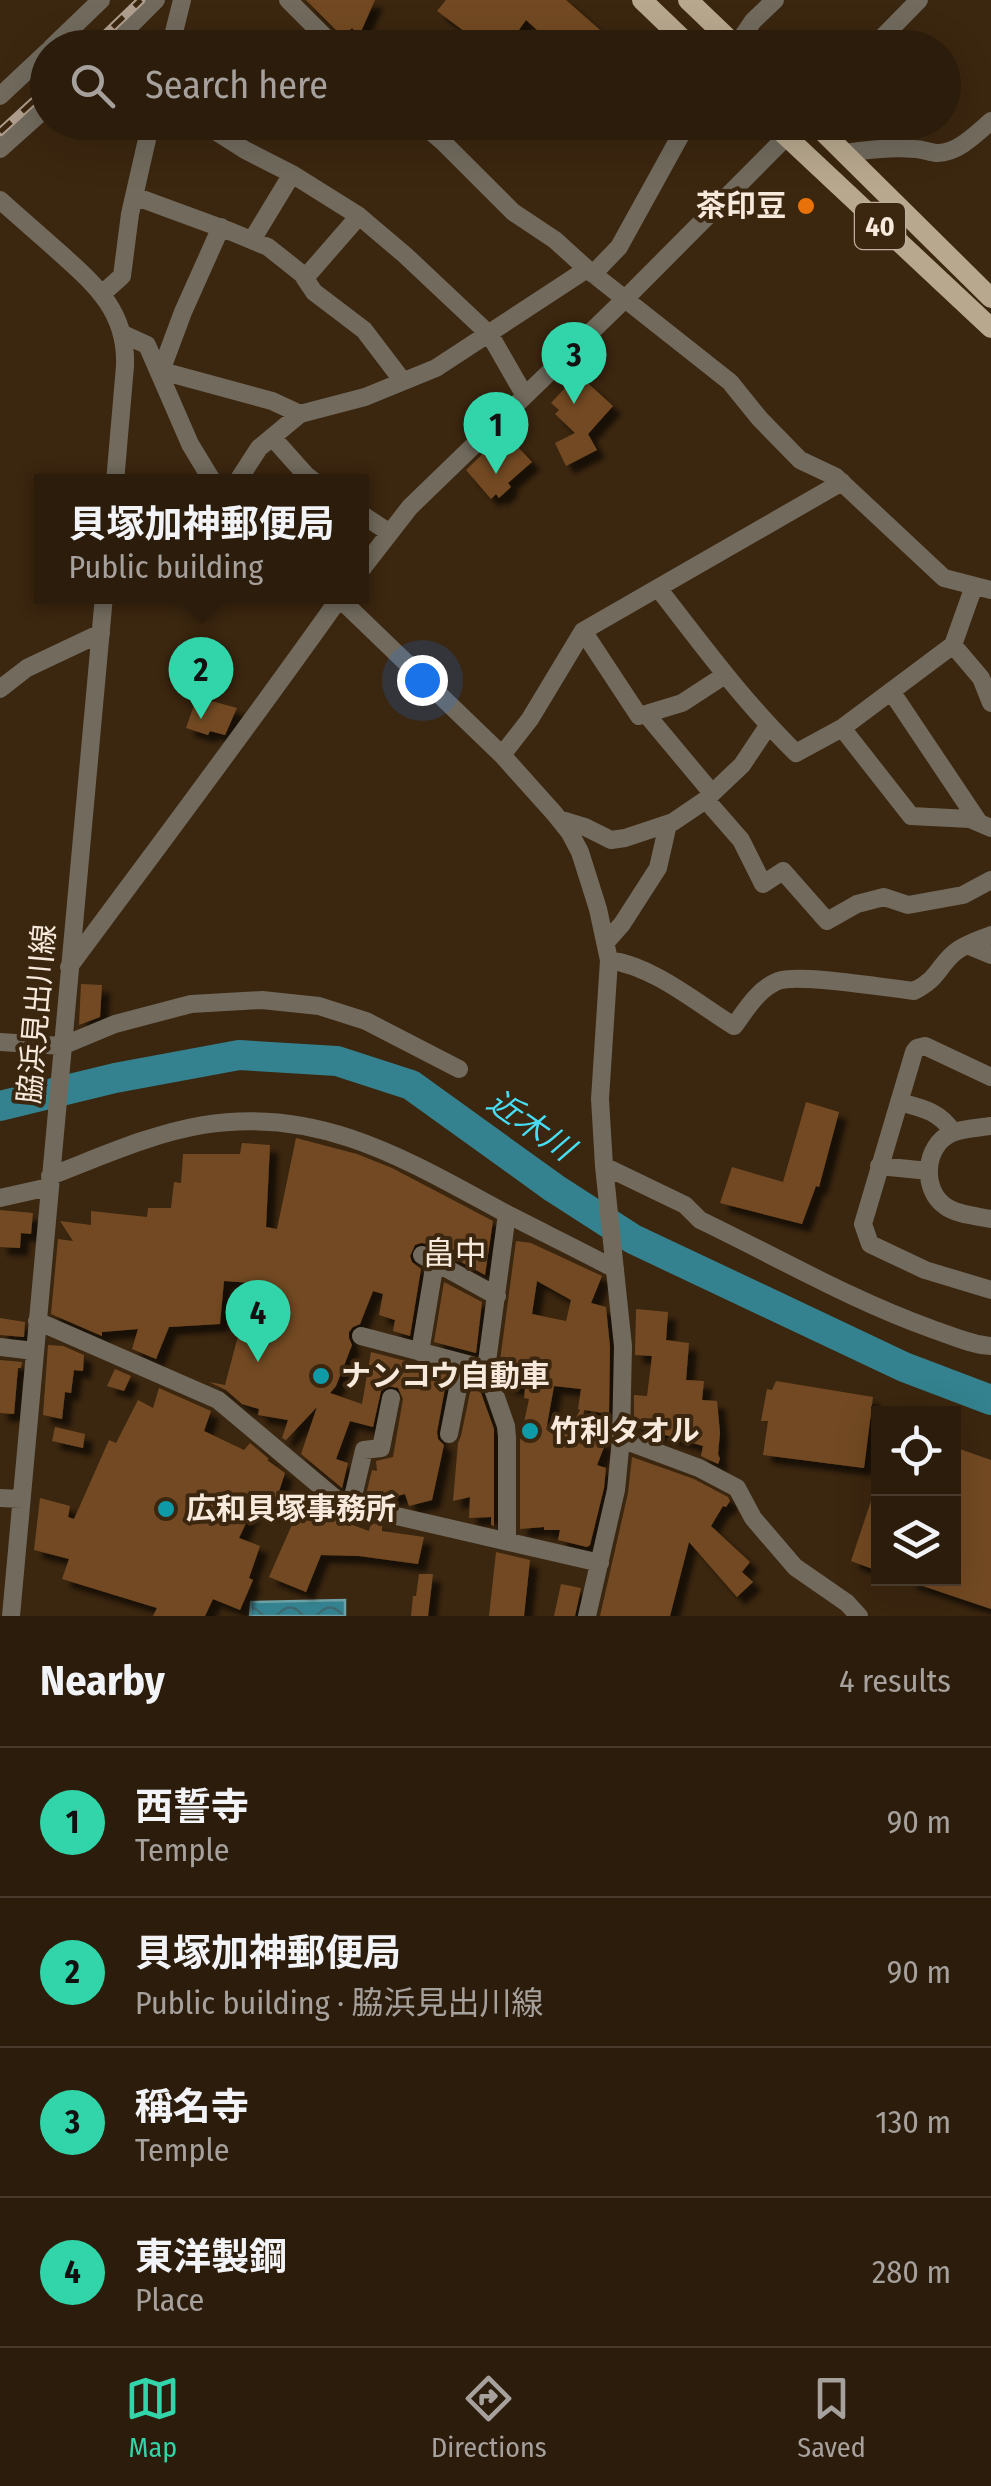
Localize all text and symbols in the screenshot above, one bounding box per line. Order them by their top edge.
search box [30,30,961,140]
icon: search [65,58,120,113]
text: Search here [145,62,328,108]
place label: 茶印豆 [696,188,786,224]
marker: 茶印豆 [795,195,817,217]
road number: 40 [855,203,905,249]
pin: 3 [542,322,606,404]
pin: 1 [464,392,528,474]
popup [34,474,369,604]
text: 貝塚加神郵便局 [68,501,335,547]
text: Public building [68,548,263,586]
pin: 2 [168,636,234,719]
your location [397,655,448,706]
street label: 脇浜見出川線 [11,923,63,1105]
water label: 近木川 [481,1082,584,1170]
district label: 畠中 [423,1234,487,1272]
pin: 4 [226,1280,290,1362]
place label: ナンコウ自動車 [341,1358,550,1394]
marker: ナンコウ自動車 [310,1365,332,1387]
map controls [871,1406,961,1586]
button: locate [871,1406,961,1496]
place label: 竹利タオル [550,1413,700,1449]
marker: 竹利タオル [519,1420,541,1442]
place label: 広和貝塚事務所 [186,1491,396,1527]
button: layers [871,1496,961,1586]
marker: 広和貝塚事務所 [155,1498,177,1520]
text: Nearby [40,1656,165,1706]
text: 4 results [839,1662,951,1700]
text: 西誓寺 [135,1784,249,1830]
text: 1 [66,1803,79,1841]
text: 90 m [887,1803,951,1841]
text: Temple [135,1831,230,1869]
text: 貝塚加神郵便局 [135,1930,401,1976]
text: 2 [65,1953,80,1991]
text: 90 m [887,1953,951,1991]
text: Public building · 脇浜見出川線 [135,1984,544,2022]
text: 稱名寺 [135,2084,249,2130]
text: 3 [65,2103,80,2141]
text: 130 m [875,2103,951,2141]
text: Temple [135,2131,230,2169]
text: 東洋製鋼 [135,2234,287,2280]
text: 4 [64,2253,81,2291]
text: 280 m [872,2253,951,2291]
text: Place [135,2281,204,2319]
tab: Map [125,2371,180,2464]
tab: Directions [431,2371,547,2464]
tab: Saved [797,2371,866,2464]

